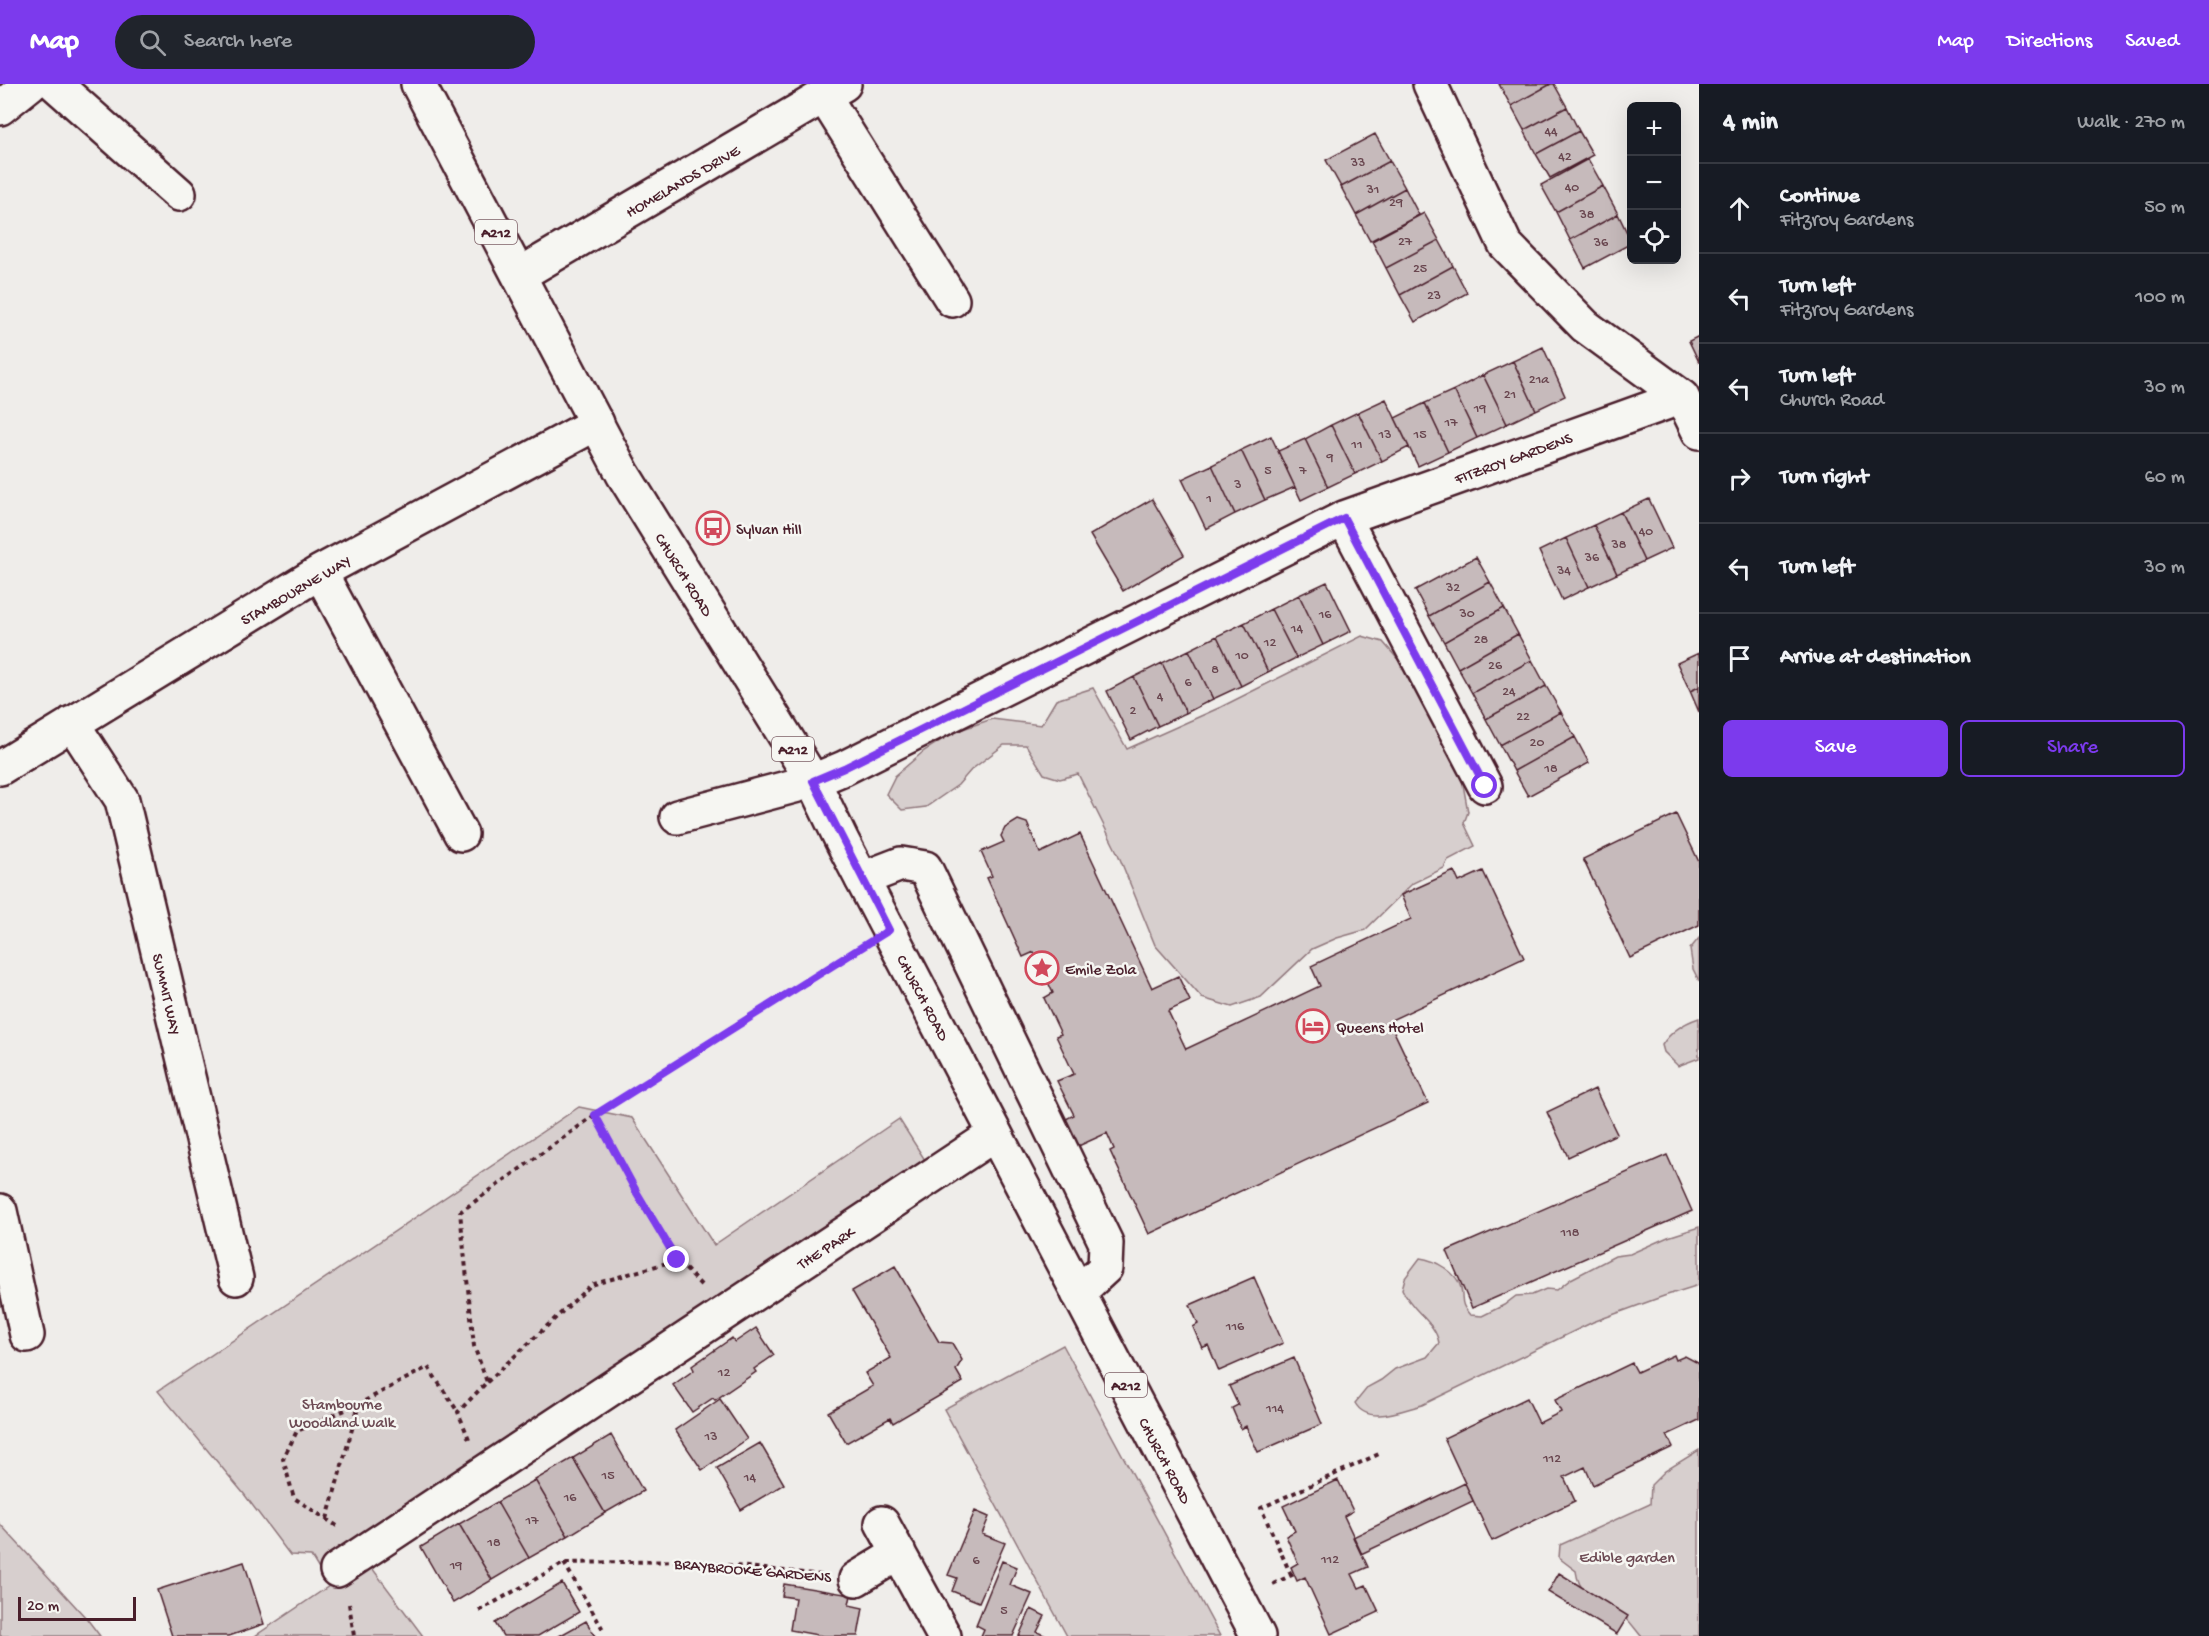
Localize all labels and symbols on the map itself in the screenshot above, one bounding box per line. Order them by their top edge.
house number: 44 [1544,124,1558,141]
street label: HOMELANDS DRIVE [623,142,745,223]
house number: 42 [1558,149,1572,166]
house number: 33 [1350,155,1365,172]
house number: 40 [1565,180,1579,197]
house number: 31 [1366,182,1379,199]
house number: 29 [1389,195,1403,212]
house number: 38 [1579,207,1595,224]
road number: A212 [475,220,517,244]
house number: 27 [1398,234,1413,251]
house number: 36 [1593,235,1609,252]
house number: 25 [1413,261,1427,278]
house number: 23 [1427,288,1441,305]
house number: 21a [1529,372,1550,389]
house number: 21 [1504,387,1516,404]
house number: 19 [1473,401,1486,418]
house number: 17 [1444,415,1458,432]
house number: 13 [1378,427,1391,444]
house number: 15 [1412,427,1427,444]
street label: FITZROY GARDENS [1452,430,1576,491]
house number: 11 [1350,437,1363,454]
house number: 9 [1325,450,1334,467]
house number: 5 [1264,463,1272,480]
house number: 7 [1298,463,1307,480]
house number: 3 [1233,477,1242,494]
house number: 1 [1205,491,1212,508]
bus stop icon: Sylvan Hill [695,510,731,546]
place label: Sylvan Hill [736,522,802,541]
house number: 40 [1639,524,1653,541]
street label: CHURCH ROAD [649,531,716,622]
house number: 38 [1611,537,1627,554]
house number: 36 [1584,550,1600,567]
street label: STAMBOURNE WAY [238,553,355,631]
house number: 34 [1556,563,1571,580]
house number: 32 [1445,580,1460,597]
house number: 30 [1458,606,1475,623]
house number: 16 [1318,607,1332,624]
house number: 14 [1290,621,1304,638]
house number: 28 [1474,632,1489,649]
house number: 12 [1263,635,1276,652]
house number: 10 [1234,648,1249,665]
house number: 26 [1488,658,1503,675]
house number: 8 [1211,662,1219,679]
house number: 6 [1184,675,1192,692]
house number: 24 [1502,684,1516,701]
house number: 4 [1157,689,1164,706]
house number: 2 [1130,703,1137,720]
house number: 22 [1516,709,1530,726]
house number: 20 [1530,735,1544,752]
road number: A212 [772,737,814,761]
house number: 18 [1543,761,1558,778]
route start [1471,772,1497,798]
place icon: Emile Zola [1024,950,1060,986]
street label: SUMMIT WAY [146,952,183,1037]
street label: CHURCH ROAD [890,952,952,1045]
place label: Emile Zola [1065,962,1138,981]
hotel icon: Queens Hotel [1295,1008,1331,1044]
place label: Queens Hotel [1336,1020,1424,1039]
street label: THE PARK [794,1223,861,1276]
house number: 118 [1560,1225,1580,1242]
route end [663,1246,689,1272]
house number: 116 [1225,1319,1245,1336]
house number: 12 [717,1365,730,1382]
road number: A212 [1105,1373,1147,1397]
park label: Stambourne Woodland Walk [289,1397,397,1434]
house number: 114 [1265,1401,1284,1418]
street label: CHURCH ROAD [1132,1415,1194,1508]
house number: 13 [704,1429,717,1446]
house number: 112 [1542,1451,1561,1468]
house number: 15 [600,1468,615,1485]
house number: 14 [743,1470,757,1487]
house number: 16 [563,1490,577,1507]
house number: 17 [525,1513,539,1530]
house number: 18 [486,1535,501,1552]
park label: Edible garden [1579,1550,1675,1569]
house number: 112 [1320,1552,1339,1569]
house number: 6 [972,1553,980,1570]
street label: BRAYBROOKE GARDENS [672,1556,833,1589]
house number: 19 [449,1558,462,1575]
scale bar [18,1594,136,1622]
house number: 5 [1000,1603,1008,1620]

